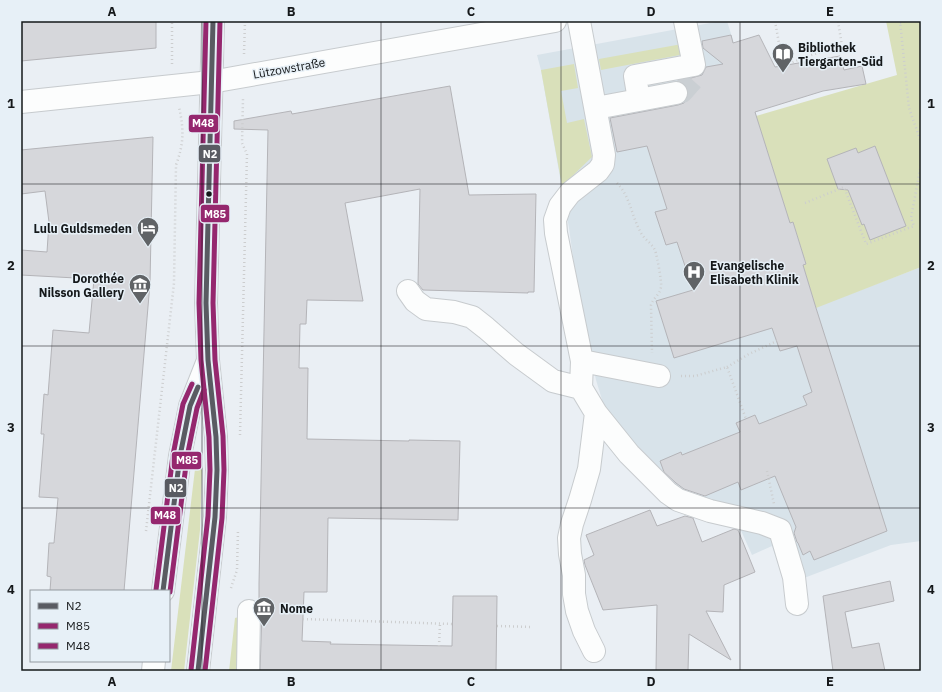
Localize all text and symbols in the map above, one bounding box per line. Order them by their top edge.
text: A [108,3,117,20]
text: B [287,3,296,20]
text: C [467,3,476,20]
text: D [646,3,656,20]
text: E [826,3,834,20]
place label: Bibliothek Tiergarten-Süd [798,40,883,69]
library icon: Bibliothek Tiergarten-Süd [770,41,796,74]
street label: Lützowstraße [252,54,327,82]
text: 1 [7,95,15,112]
text: 1 [927,95,935,112]
line badge: M48 [188,114,219,133]
text: M48 [192,116,214,130]
line badge: N2 [198,144,221,163]
text: N2 [203,147,218,161]
unlabelled marker [204,189,214,199]
line badge: M85 [200,204,230,223]
text: M85 [204,207,226,221]
hotel icon: Lulu Guldsmeden [135,215,161,248]
place label: Lulu Guldsmeden [34,221,132,236]
text: 2 [7,257,15,274]
text: 2 [927,257,935,274]
place label: Evangelische Elisabeth Klinik [710,258,799,287]
hospital icon: Evangelische Elisabeth Klinik [681,259,707,292]
place label: Dorothée Nilsson Gallery [39,271,125,300]
museum icon: Dorothée Nilsson Gallery [127,272,153,305]
text: 3 [7,419,15,436]
text: 3 [927,419,935,436]
line badge: M85 [171,451,202,470]
text: M85 [176,453,198,467]
line badge: N2 [164,478,187,498]
text: N2 [169,481,184,495]
line badge: M48 [150,506,181,525]
text: M48 [154,508,176,522]
text: 4 [7,581,15,598]
text: 4 [927,581,935,598]
legend [30,590,170,662]
museum icon: Nome [251,595,277,628]
text: N2 [66,598,82,613]
place label: Nome [280,601,313,616]
text: M85 [66,618,90,633]
text: M48 [66,638,90,653]
text: A [108,673,117,690]
text: B [287,673,296,690]
text: C [467,673,476,690]
text: D [646,673,656,690]
text: E [826,673,834,690]

